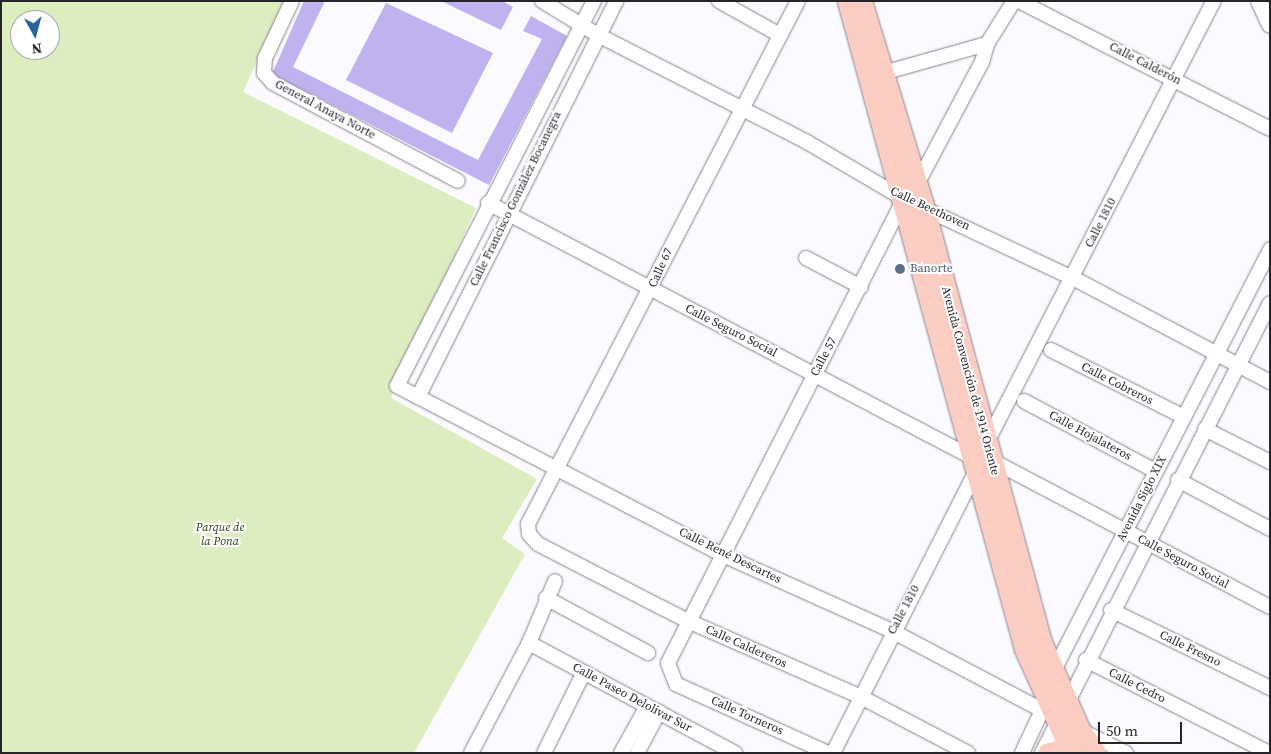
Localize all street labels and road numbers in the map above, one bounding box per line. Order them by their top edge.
street label: Calle Calderón [1107,40,1183,88]
street label: General Anaya Norte [272,77,378,143]
street label: Calle Francisco González Bocanegra [467,109,565,289]
street label: Calle Beethoven [888,184,972,234]
street label: Calle 1810 [1082,196,1120,250]
street label: Calle 67 [646,246,676,290]
street label: Avenida Convención de 1914 Oriente [938,285,1002,477]
street label: Calle Seguro Social [683,302,779,360]
street label: Calle 57 [808,335,840,379]
street label: Calle Cobreros [1079,360,1155,408]
street label: Calle Hojalateros [1046,408,1134,464]
street label: Avenida Siglo XIX [1114,454,1170,544]
street label: Calle René Descartes [676,525,784,587]
street label: Calle Seguro Social [1135,532,1231,592]
street label: Calle 1810 [885,583,923,637]
street label: Calle Caldereros [703,623,789,671]
street label: Calle Fresno [1157,628,1223,670]
street label: Calle Paseo Delolivar Sur [570,660,694,736]
street label: Calle Cedro [1106,666,1168,706]
street label: Calle Torneros [708,694,786,738]

